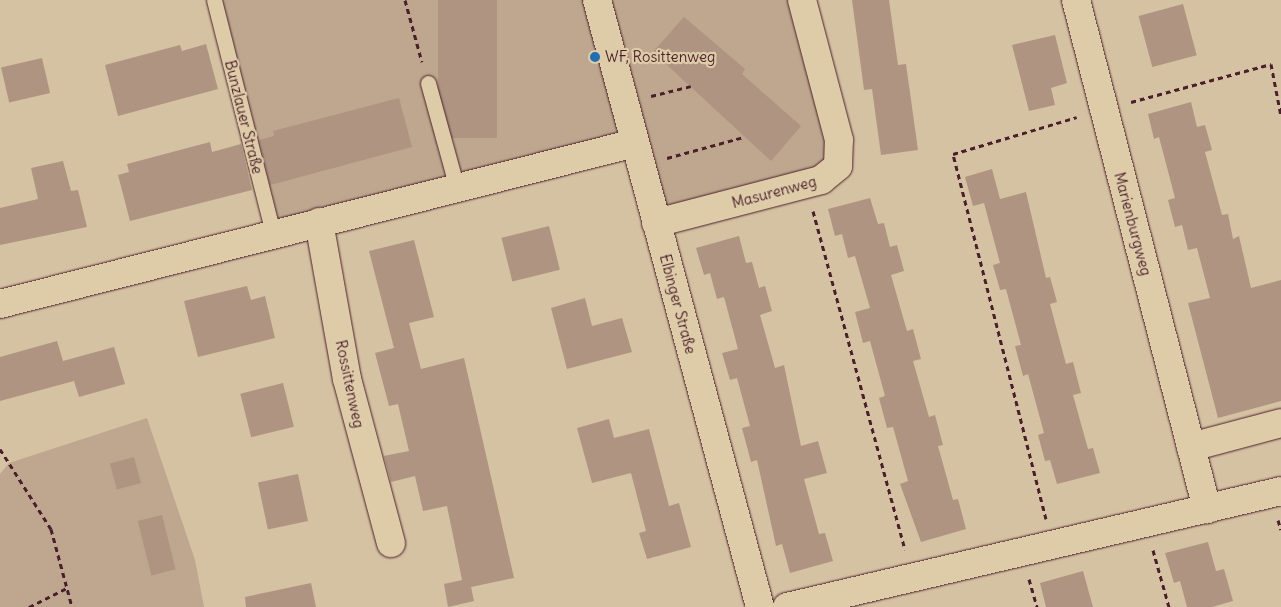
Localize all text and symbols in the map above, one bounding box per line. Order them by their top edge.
place label: WF, Rosittenweg [605,48,715,66]
marker: WF, Rosittenweg [589,51,601,63]
street label: Bunzlauer Straße [221,58,267,176]
street label: Marienburgweg [1111,170,1155,278]
street label: Masurenweg [730,172,818,212]
street label: Elbinger Straße [656,252,700,356]
street label: Rossittenweg [332,338,368,430]

